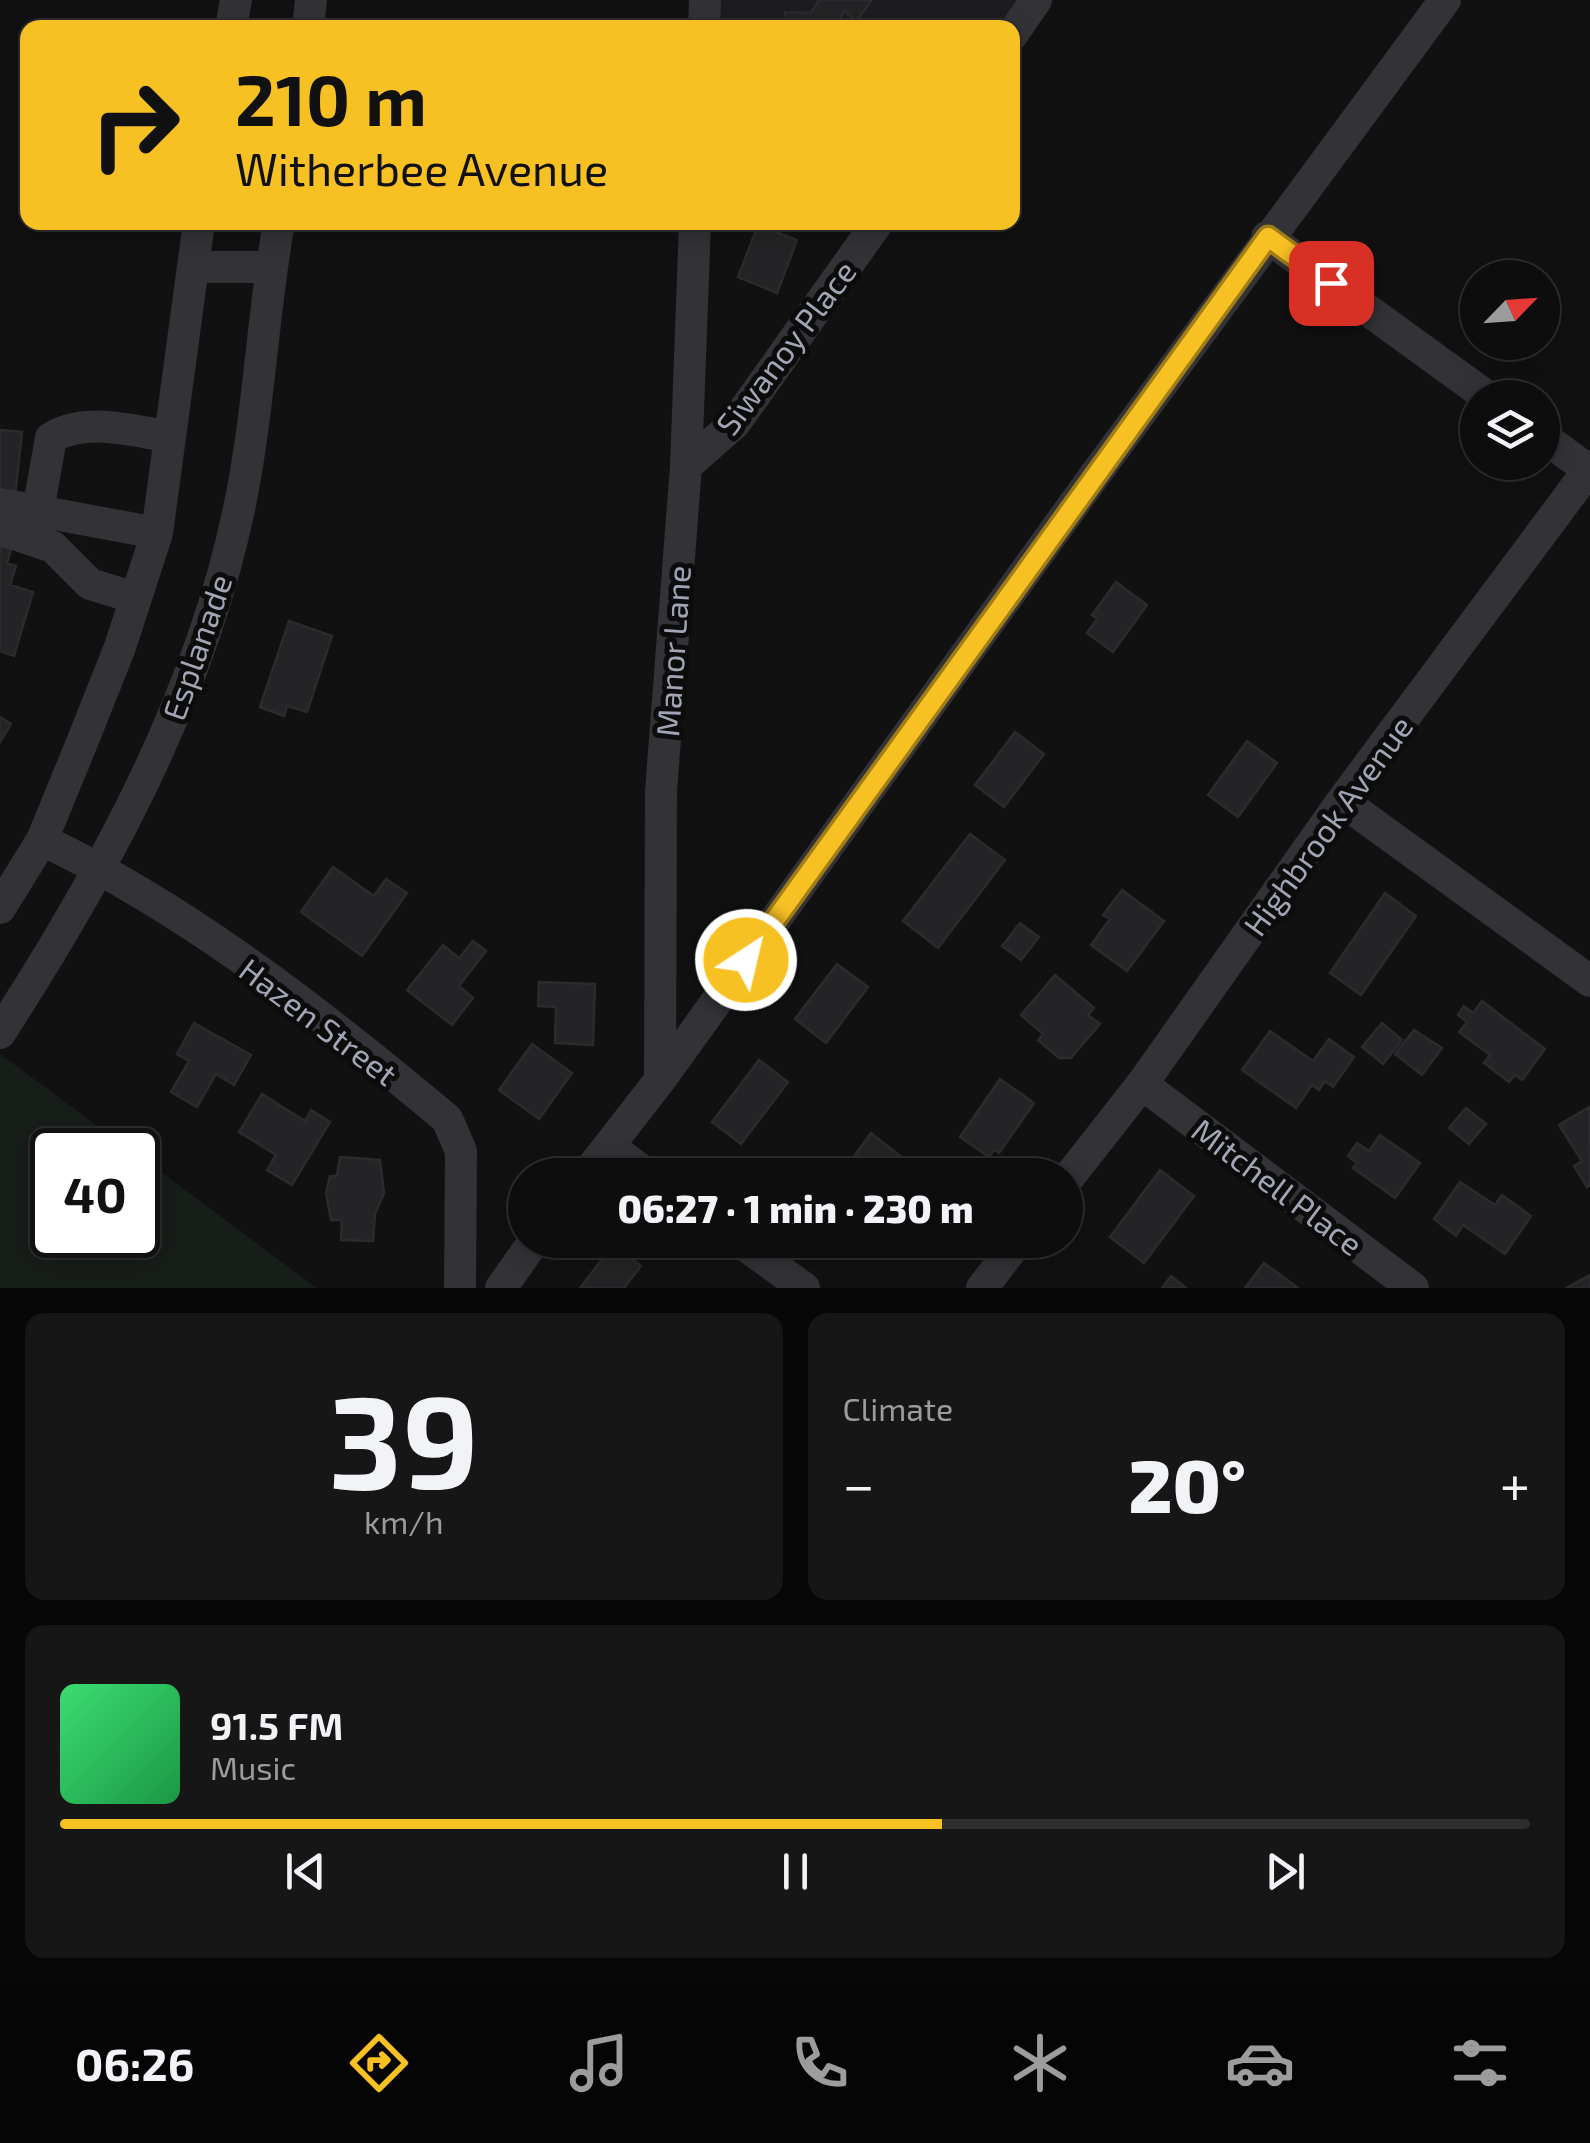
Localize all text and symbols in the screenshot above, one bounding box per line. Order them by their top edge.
text: 210 m [235,56,427,140]
icon: right [70,60,200,190]
text: Witherbee Avenue [235,141,608,195]
pin [1289,241,1374,326]
street label: Siwanoy Place [707,252,863,442]
icon: arrive [1304,256,1359,311]
north arrow [1460,260,1560,360]
map controls [1460,260,1560,480]
button: layers [1460,380,1560,480]
street label: Manor Lane [647,564,697,738]
street label: Esplanade [153,569,239,725]
street label: Highbrook Avenue [1235,708,1419,942]
position arrow [694,908,798,1012]
street label: Hazen Street [233,950,405,1092]
street label: Mitchell Place [1185,1110,1371,1262]
speed limit sign: 40 [30,1128,160,1258]
text: 06:27 · 1 min · 230 m [618,1185,973,1231]
text: 39 [329,1359,479,1515]
text: Climate [843,1389,953,1427]
text: 20° [1128,1438,1246,1528]
text: − [843,1450,875,1516]
text: + [1500,1450,1530,1516]
text: km/h [364,1502,443,1540]
text: 91.5 FM [210,1702,343,1748]
text: Music [210,1748,296,1786]
icon: previous [278,1844,333,1899]
icon: pause [768,1844,823,1899]
icon: next [1258,1844,1313,1899]
icon: directions [344,2028,414,2098]
icon: music [564,2028,634,2098]
icon: phone [785,2028,855,2098]
icon: climate [1005,2028,1075,2098]
icon: car [1225,2028,1295,2098]
icon: filters [1445,2028,1515,2098]
text: 06:26 [75,2036,194,2090]

